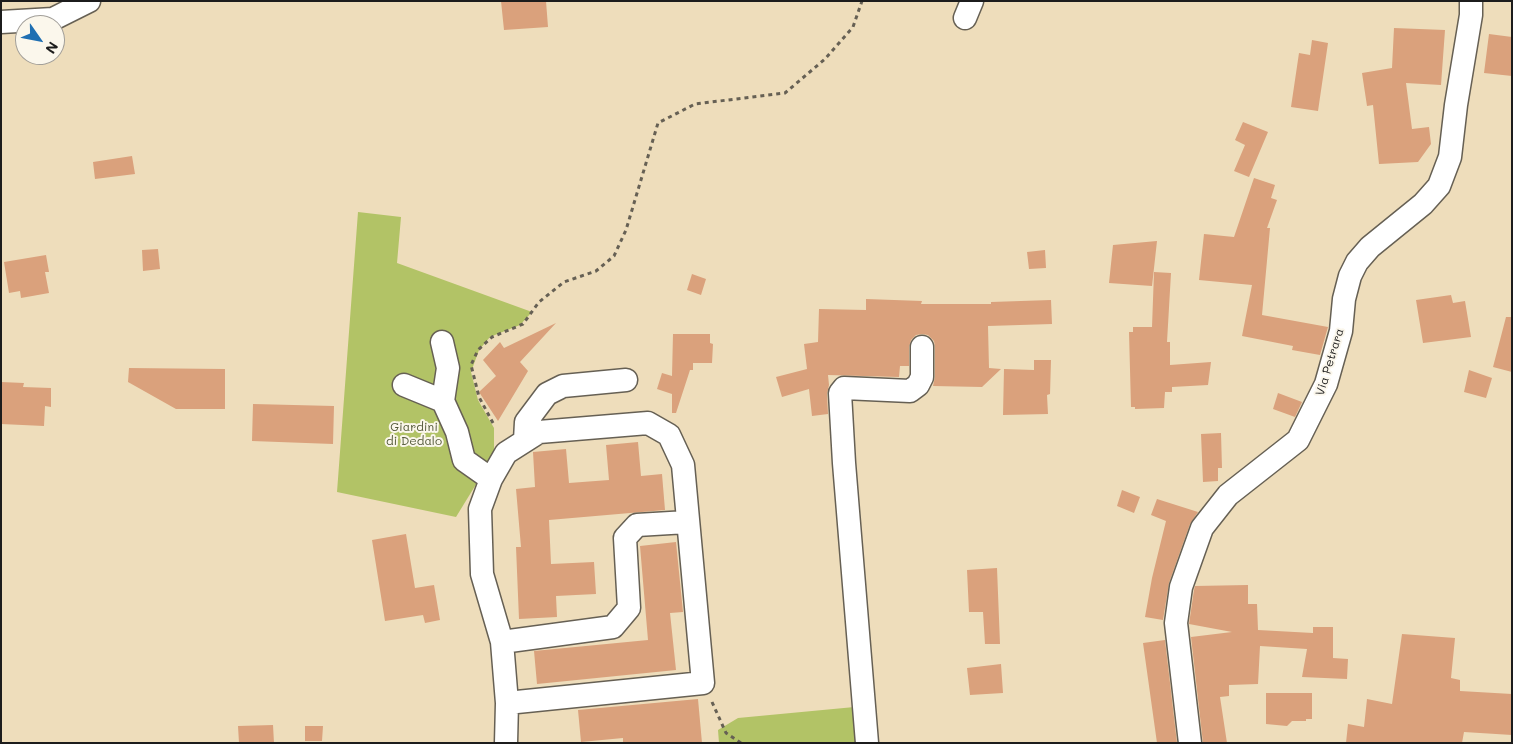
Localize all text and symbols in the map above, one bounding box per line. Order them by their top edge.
north arrow [15,15,65,65]
text: N [41,38,63,58]
street label: Via Petrara [1313,327,1347,397]
park label: Giardini di Dedalo [386,420,442,448]

